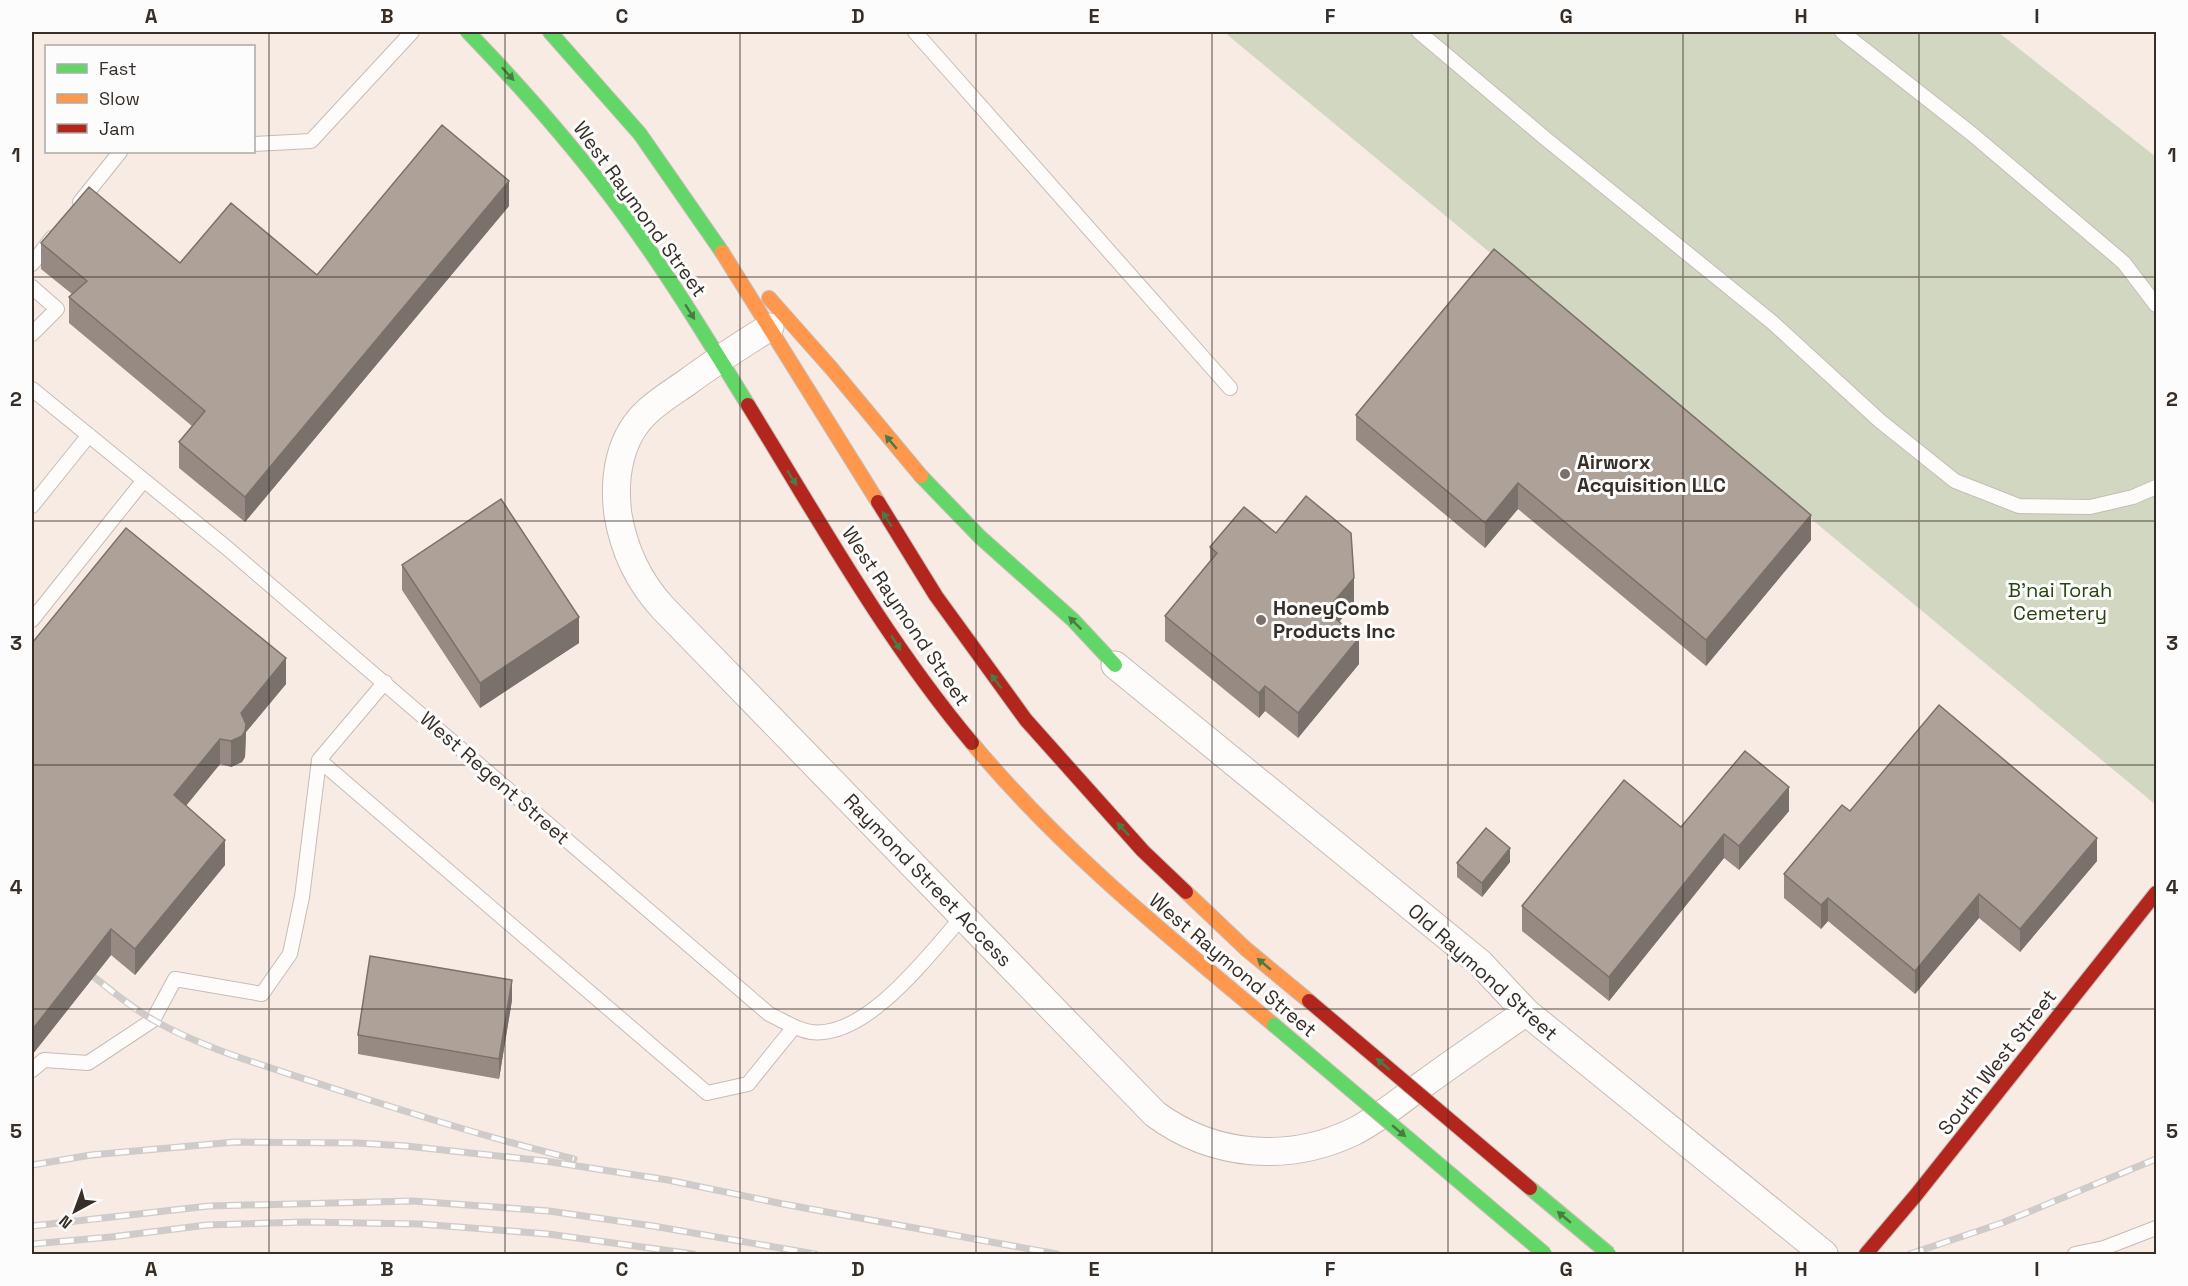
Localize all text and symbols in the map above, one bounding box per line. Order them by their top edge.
text: A [145,3,158,29]
text: B [380,3,394,29]
text: C [616,3,629,29]
text: D [851,3,865,29]
text: E [1088,3,1100,29]
text: F [1325,3,1336,29]
text: G [1559,3,1573,29]
text: H [1794,3,1808,29]
text: I [2034,3,2040,29]
legend [45,45,255,153]
text: Fast [99,57,136,80]
one-way arrow [501,66,515,81]
text: Slow [99,87,140,110]
street label: West Raymond Street [568,116,712,302]
text: Jam [99,117,135,140]
text: 1 [11,142,21,168]
text: 1 [2167,142,2177,168]
one-way arrow [684,304,695,320]
text: 2 [10,386,22,412]
text: 2 [2166,386,2178,412]
one-way arrow [884,434,897,450]
place label: Airworx Acquisition LLC [1577,449,1726,498]
marker: Airworx Acquisition LLC [1558,467,1572,481]
one-way arrow [787,470,798,486]
one-way arrow [882,511,893,527]
street label: West Raymond Street [836,521,976,711]
park label: B'nai Torah Cemetery [2008,577,2112,626]
place label: HoneyComb Products Inc [1273,595,1396,644]
marker: HoneyComb Products Inc [1254,613,1268,627]
one-way arrow [1068,616,1082,630]
text: 3 [10,630,22,656]
text: 3 [2166,630,2178,656]
one-way arrow [891,634,902,651]
one-way arrow [991,673,1003,688]
street label: West Regent Street [415,706,575,850]
street label: Raymond Street Access [838,788,1018,972]
one-way arrow [1116,821,1130,836]
text: 4 [10,874,23,900]
text: 4 [2166,874,2179,900]
street label: West Raymond Street [1144,887,1322,1043]
street label: Old Raymond Street [1402,898,1564,1046]
one-way arrow [1256,957,1272,970]
street label: South West Street [1932,984,2062,1140]
one-way arrow [1376,1058,1391,1071]
text: 5 [10,1118,22,1144]
text: 5 [2166,1118,2178,1144]
one-way arrow [1391,1124,1406,1137]
north arrow [45,1181,105,1241]
text: N [55,1210,76,1233]
one-way arrow [1557,1211,1572,1224]
text: A [145,1256,158,1282]
text: B [380,1256,394,1282]
text: C [616,1256,629,1282]
text: D [851,1256,865,1282]
text: E [1088,1256,1100,1282]
text: F [1325,1256,1336,1282]
text: G [1559,1256,1573,1282]
text: H [1794,1256,1808,1282]
text: I [2034,1256,2040,1282]

